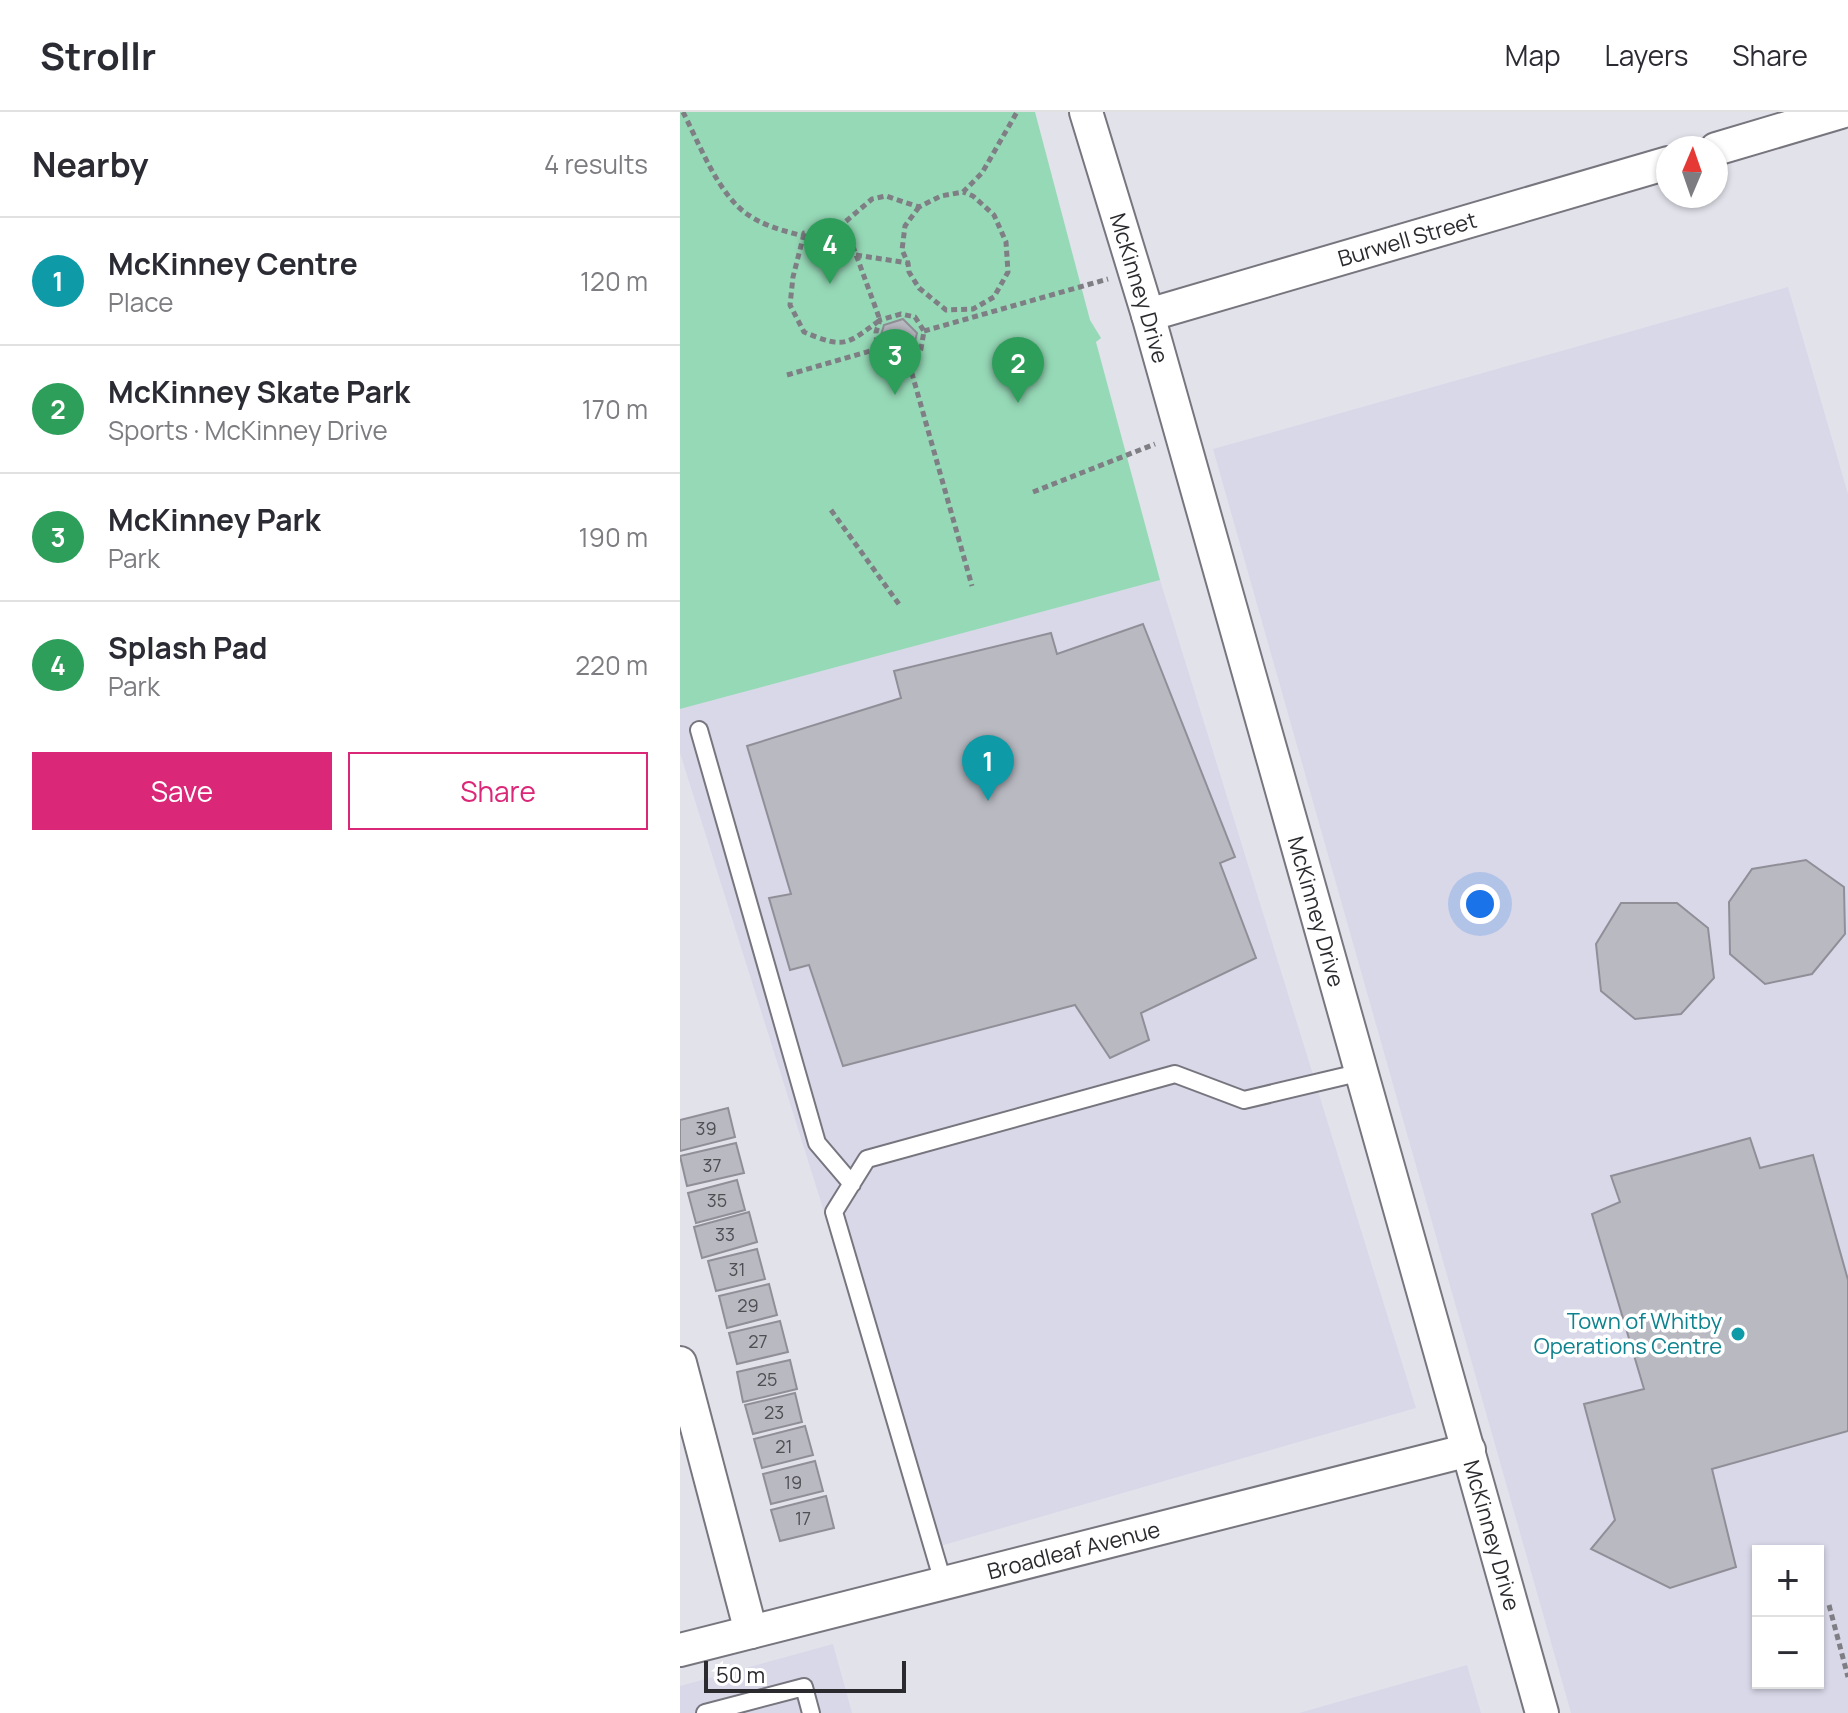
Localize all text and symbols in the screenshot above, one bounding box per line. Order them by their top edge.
text: Strollr [40,29,156,81]
text: Map [1505,36,1561,74]
text: Layers [1605,36,1688,74]
text: Share [1732,36,1808,74]
north arrow [1656,136,1728,208]
text: Nearby [32,141,148,187]
text: 4 results [544,146,648,182]
street label: Burwell Street [1334,205,1480,274]
street label: McKinney Drive [1103,209,1176,367]
pin: 4 [804,218,856,284]
text: McKinney Centre [108,243,358,284]
text: 1 [52,263,64,299]
text: 120 m [580,263,648,299]
text: Place [108,284,173,320]
pin: 3 [869,329,921,395]
pin: 2 [992,337,1044,403]
text: McKinney Skate Park [108,371,410,412]
text: 2 [50,391,66,427]
text: 170 m [582,391,648,427]
text: Sports · McKinney Drive [108,412,388,448]
text: McKinney Park [108,499,321,540]
text: 3 [50,519,66,555]
text: 190 m [579,519,648,555]
text: Park [108,540,160,576]
text: Splash Pad [108,627,267,668]
text: 4 [50,647,66,683]
text: 220 m [575,647,648,683]
text: Park [108,668,160,704]
pin: 1 [962,735,1014,801]
button: Save [32,752,332,830]
button: Share [348,752,648,830]
street label: McKinney Drive [1281,833,1352,990]
your location [1460,884,1500,924]
house number: 39 [695,1116,717,1140]
house number: 37 [703,1153,722,1177]
house number: 35 [707,1188,727,1212]
house number: 33 [715,1222,735,1246]
house number: 31 [729,1257,745,1281]
house number: 29 [737,1293,759,1317]
place label: Town of Whitby Operations Centre [1534,1306,1722,1361]
marker: Town of Whitby Operations Centre [1729,1325,1747,1343]
house number: 27 [748,1329,768,1353]
house number: 25 [757,1367,777,1391]
house number: 23 [764,1400,784,1424]
house number: 21 [775,1434,793,1458]
street label: McKinney Drive [1456,1457,1527,1614]
house number: 19 [784,1470,802,1494]
house number: 17 [795,1506,811,1530]
street label: Broadleaf Avenue [984,1514,1163,1587]
map controls [1752,1545,1824,1689]
button: + [1752,1545,1824,1617]
button: − [1752,1617,1824,1689]
scale bar [704,1657,906,1693]
text: 50 m [716,1660,765,1690]

